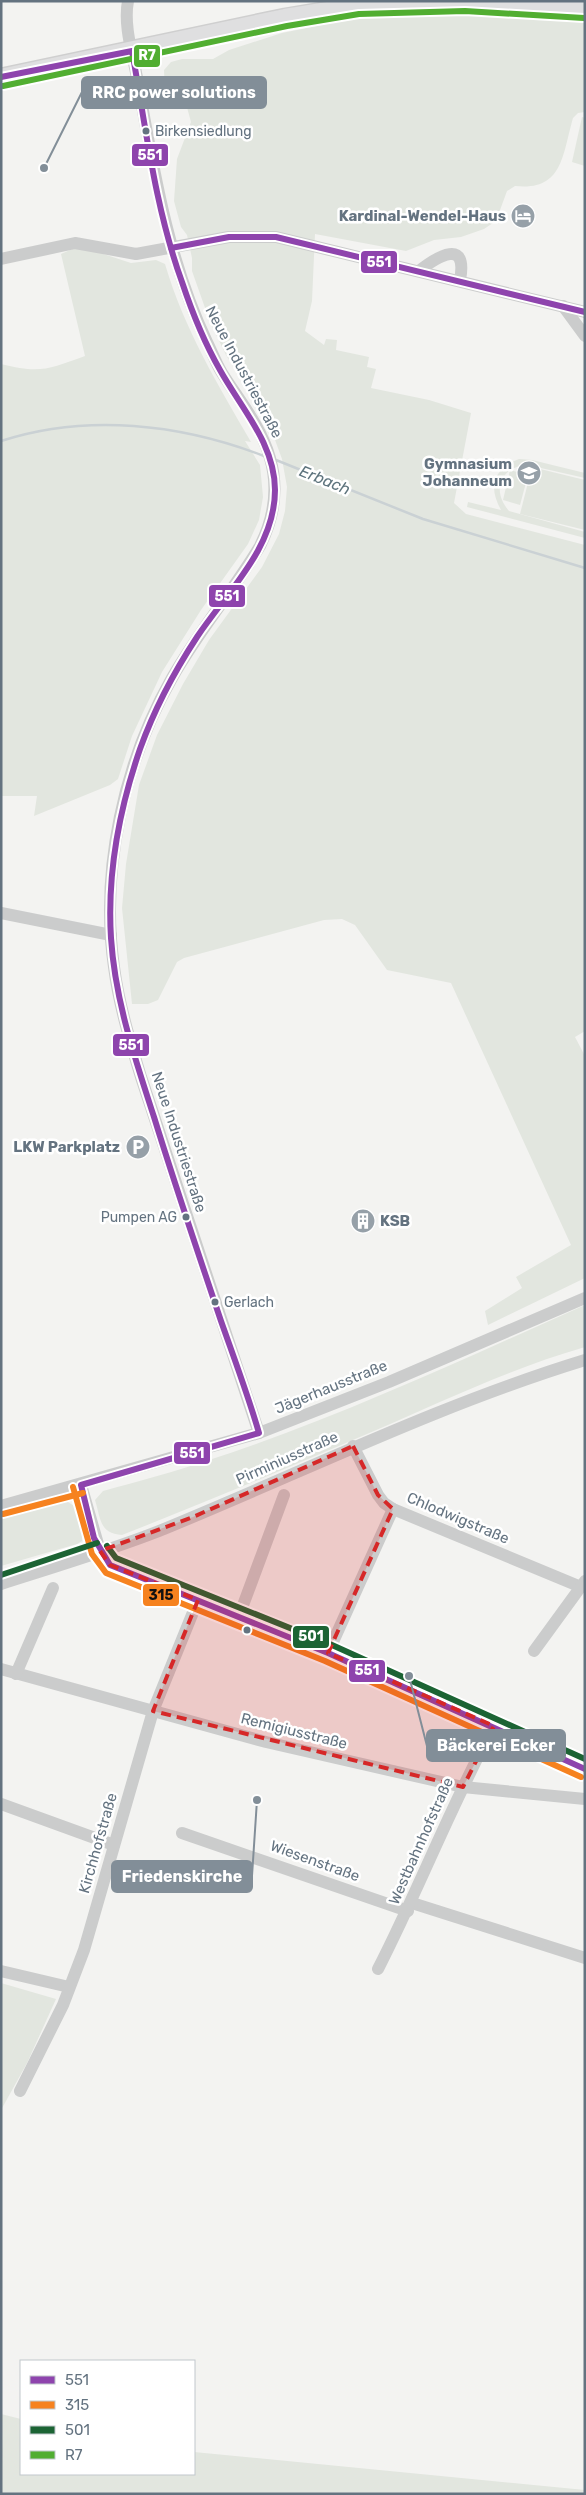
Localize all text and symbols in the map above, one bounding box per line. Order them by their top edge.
line badge: R7 [133,44,161,68]
text: R7 [138,47,156,64]
callout: RRC power solutions [82,77,266,108]
text: RRC power solutions [92,83,256,102]
place label: Birkensiedlung [155,123,252,140]
marker: Birkensiedlung [141,126,151,136]
line badge: 551 [131,143,169,167]
text: 551 [138,147,163,164]
hotel icon: Kardinal-Wendel-Haus [510,203,536,229]
place label: Kardinal-Wendel-Haus [339,207,506,225]
line badge: 551 [360,250,398,274]
text: 551 [367,254,392,271]
street label: Neue Industriestraße [202,303,286,441]
place label: Gymnasium Johanneum [423,455,512,490]
school or university icon: Gymnasium Johanneum [516,460,542,486]
water label: Erbach [297,461,353,499]
line badge: 551 [208,584,246,608]
text: 551 [215,588,240,605]
line badge: 551 [112,1033,150,1057]
text: 551 [119,1037,144,1054]
street label: Neue Industriestraße [148,1069,210,1215]
parking icon: LKW Parkplatz [125,1134,151,1160]
place label: LKW Parkplatz [13,1138,120,1156]
building icon: KSB [350,1208,376,1234]
place label: Pumpen AG [101,1209,177,1226]
marker: Pumpen AG [181,1212,191,1222]
place label: KSB [380,1212,410,1230]
place label: Gerlach [224,1294,274,1311]
marker: Gerlach [210,1297,220,1307]
street label: Jägerhausstraße [272,1356,390,1418]
street label: Pirminiusstraße [233,1427,341,1489]
line badge: 551 [173,1441,211,1465]
text: 551 [180,1445,205,1462]
street label: Chlodwigstraße [404,1488,512,1548]
line badge: 315 [142,1583,180,1607]
text: 315 [148,1587,174,1604]
unlabelled marker [242,1625,252,1635]
line badge: 501 [292,1625,330,1649]
text: 501 [298,1628,324,1645]
line badge: 551 [348,1659,386,1683]
text: 551 [355,1662,380,1679]
street label: Remigiusstraße [239,1709,349,1753]
callout: Bäckerei Ecker [427,1730,565,1761]
text: Bäckerei Ecker [437,1736,556,1755]
street label: Westbahnhofstraße [385,1775,457,1907]
street label: Kirchhofstraße [75,1791,121,1895]
street label: Wiesenstraße [268,1837,362,1885]
callout: Friedenskirche [112,1861,252,1892]
text: Friedenskirche [122,1867,242,1886]
legend [20,2360,195,2475]
text: 551 [65,2371,89,2389]
text: 315 [65,2396,89,2414]
text: 501 [65,2421,90,2439]
text: R7 [65,2446,83,2464]

